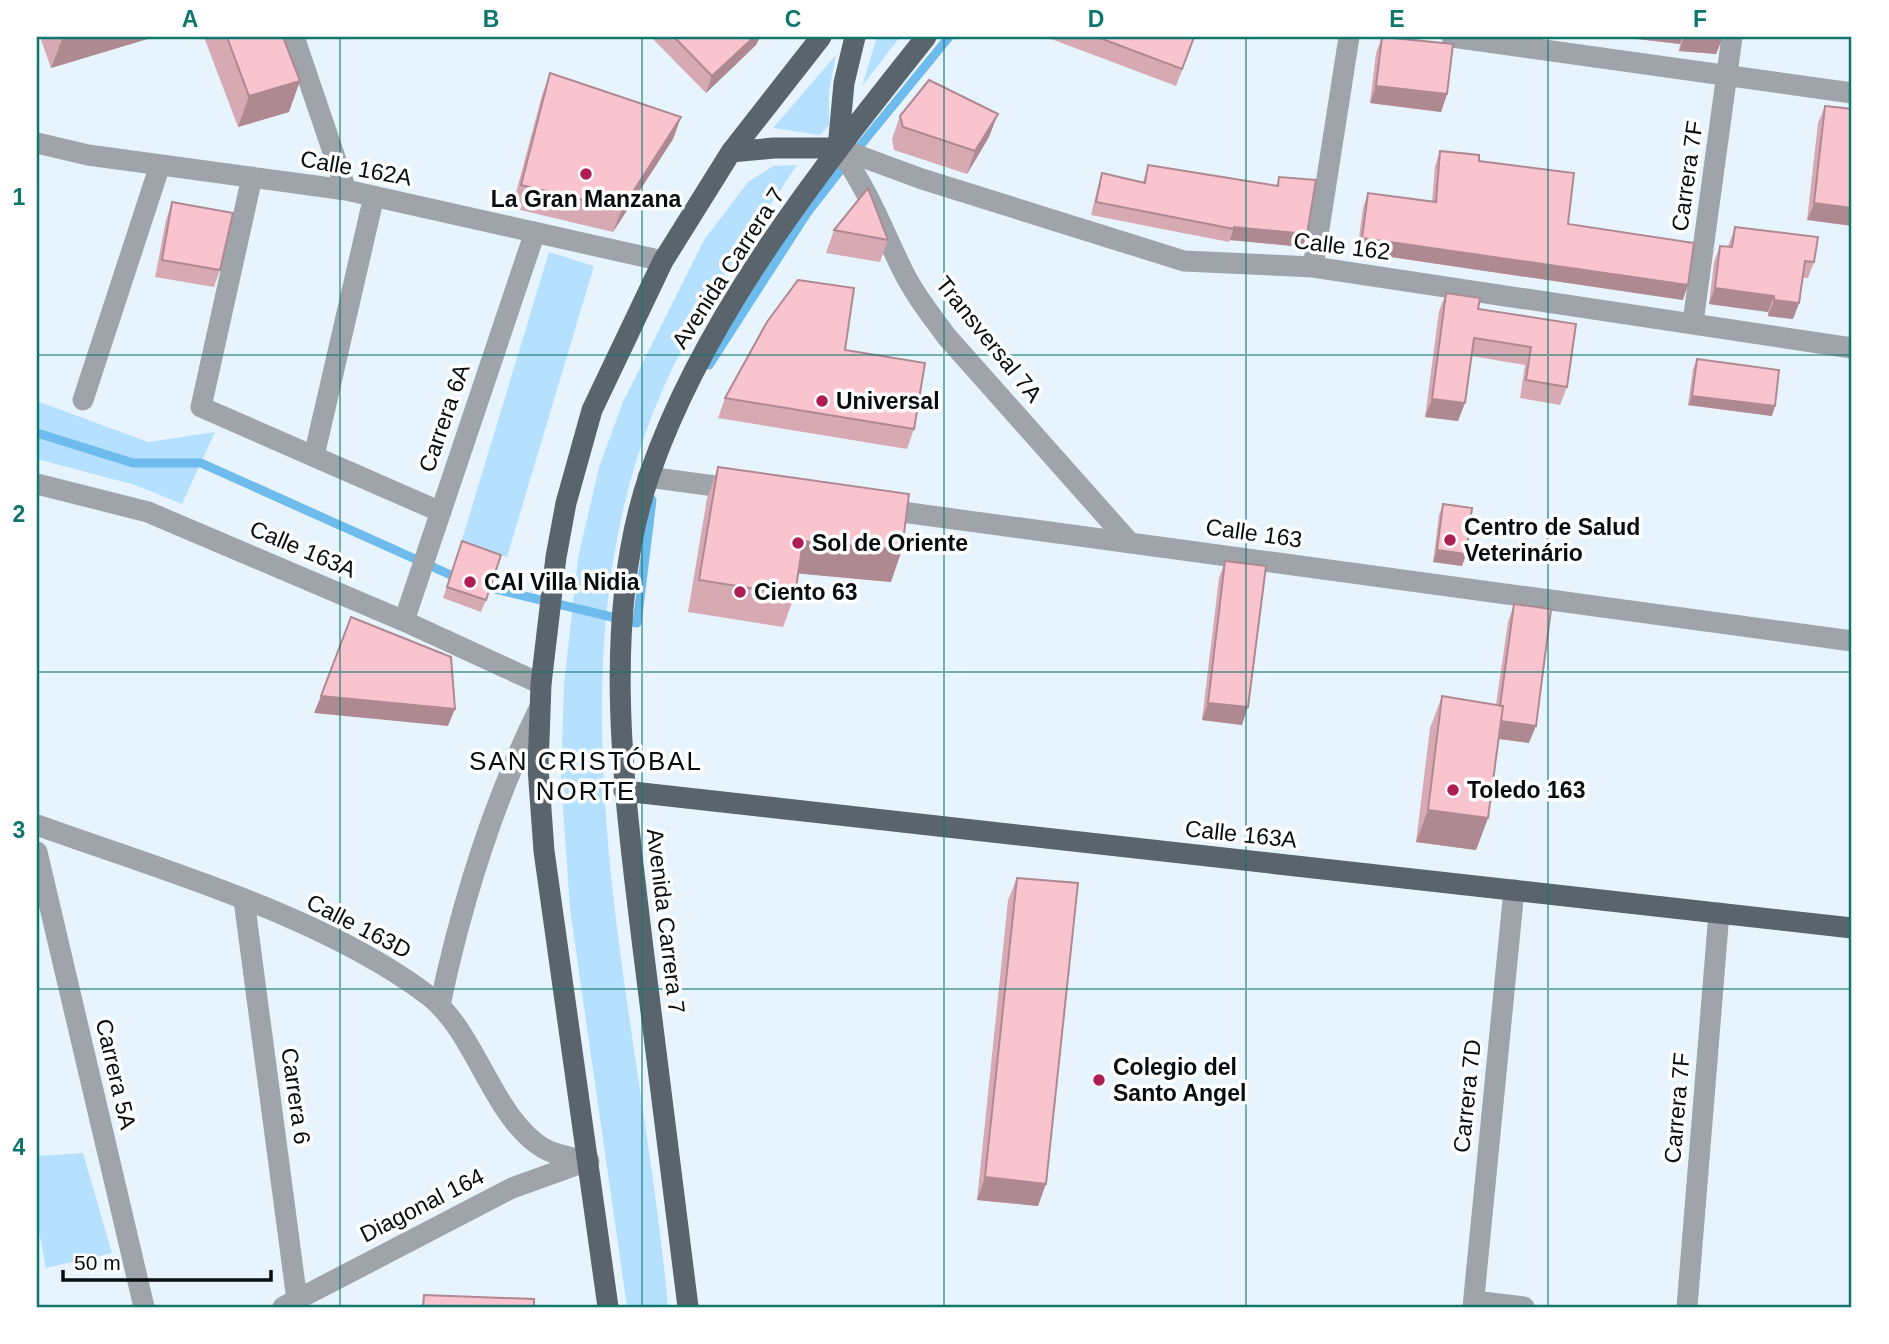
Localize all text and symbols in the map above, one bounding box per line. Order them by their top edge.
text: A [182,6,198,32]
text: B [483,6,499,32]
text: C [785,6,801,32]
text: D [1088,6,1104,32]
text: E [1389,6,1405,32]
text: F [1693,6,1707,32]
street label: Carrera 7F [1666,119,1708,233]
street label: Calle 162A [298,145,414,191]
marker: La Gran Manzana [578,166,594,182]
street label: Avenida Carrera 7 [666,183,790,353]
text: 1 [13,184,26,210]
place label: La Gran Manzana [491,186,681,212]
street label: Calle 162 [1292,227,1392,265]
street label: Transversal 7A [930,271,1048,407]
street label: Carrera 6A [413,360,475,475]
place label: Universal [836,388,940,414]
marker: Universal [814,393,830,409]
text: 2 [13,501,25,527]
street label: Calle 163 [1204,513,1304,553]
place label: Centro de Salud Veterinário [1464,514,1640,566]
street label: Calle 163A [246,515,360,583]
place label: Sol de Oriente [812,530,968,556]
marker: Centro de Salud Veterinário [1442,532,1458,548]
marker: Sol de Oriente [790,535,806,551]
place label: CAI Villa Nidia [484,569,640,595]
marker: CAI Villa Nidia [462,574,478,590]
place label: Ciento 63 [754,579,858,605]
marker: Ciento 63 [732,584,748,600]
district label: SAN CRISTÓBAL NORTE [469,746,703,806]
place label: Toledo 163 [1467,777,1585,803]
marker: Toledo 163 [1445,782,1461,798]
street label: Calle 163A [1184,815,1299,853]
text: 3 [13,817,25,843]
street label: Avenida Carrera 7 [642,827,690,1015]
street label: Calle 163D [302,889,416,963]
street label: Carrera 5A [91,1016,141,1132]
street label: Carrera 7D [1448,1038,1486,1154]
street label: Carrera 6 [276,1046,316,1146]
street label: Carrera 7F [1659,1051,1695,1165]
place label: Colegio del Santo Angel [1113,1054,1246,1106]
marker: Colegio del Santo Angel [1091,1072,1107,1088]
text: 4 [13,1134,26,1160]
street label: Diagonal 164 [356,1163,488,1247]
scale bar [63,1239,271,1283]
text: 50 m [74,1251,121,1274]

